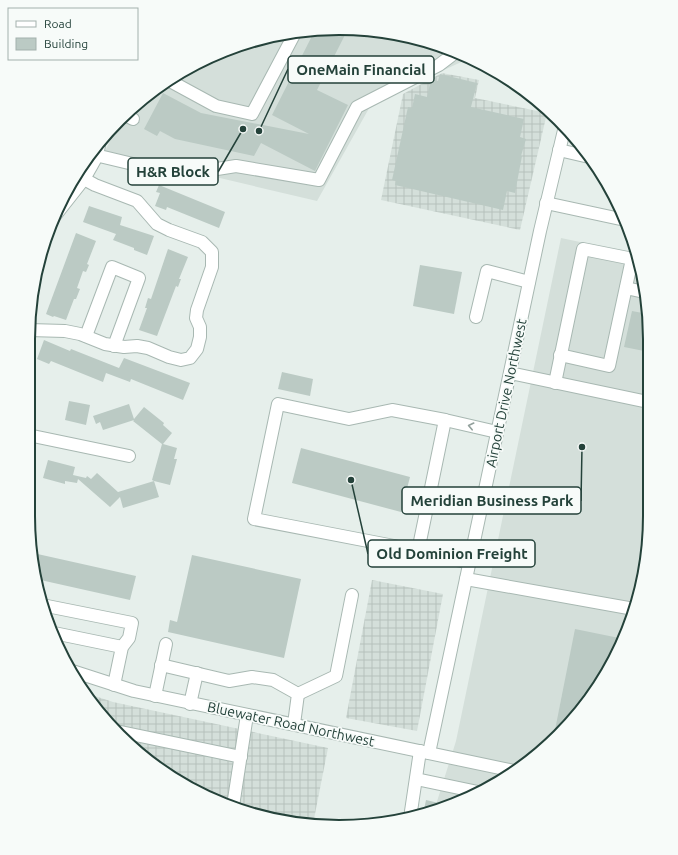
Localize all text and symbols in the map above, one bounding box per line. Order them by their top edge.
legend [8,8,138,60]
text: Road [44,17,72,30]
text: Building [44,37,88,50]
callout: OneMain Financial [288,56,434,83]
text: OneMain Financial [296,61,426,78]
callout: H&R Block [128,158,218,185]
text: H&R Block [136,163,211,180]
street label: Airport Drive Northwest [482,317,530,469]
one-way arrow [468,422,475,431]
callout: Meridian Business Park [402,487,581,514]
text: Meridian Business Park [410,492,574,509]
callout: Old Dominion Freight [368,540,535,567]
text: Old Dominion Freight [376,545,528,562]
street label: Bluewater Road Northwest [206,698,377,750]

